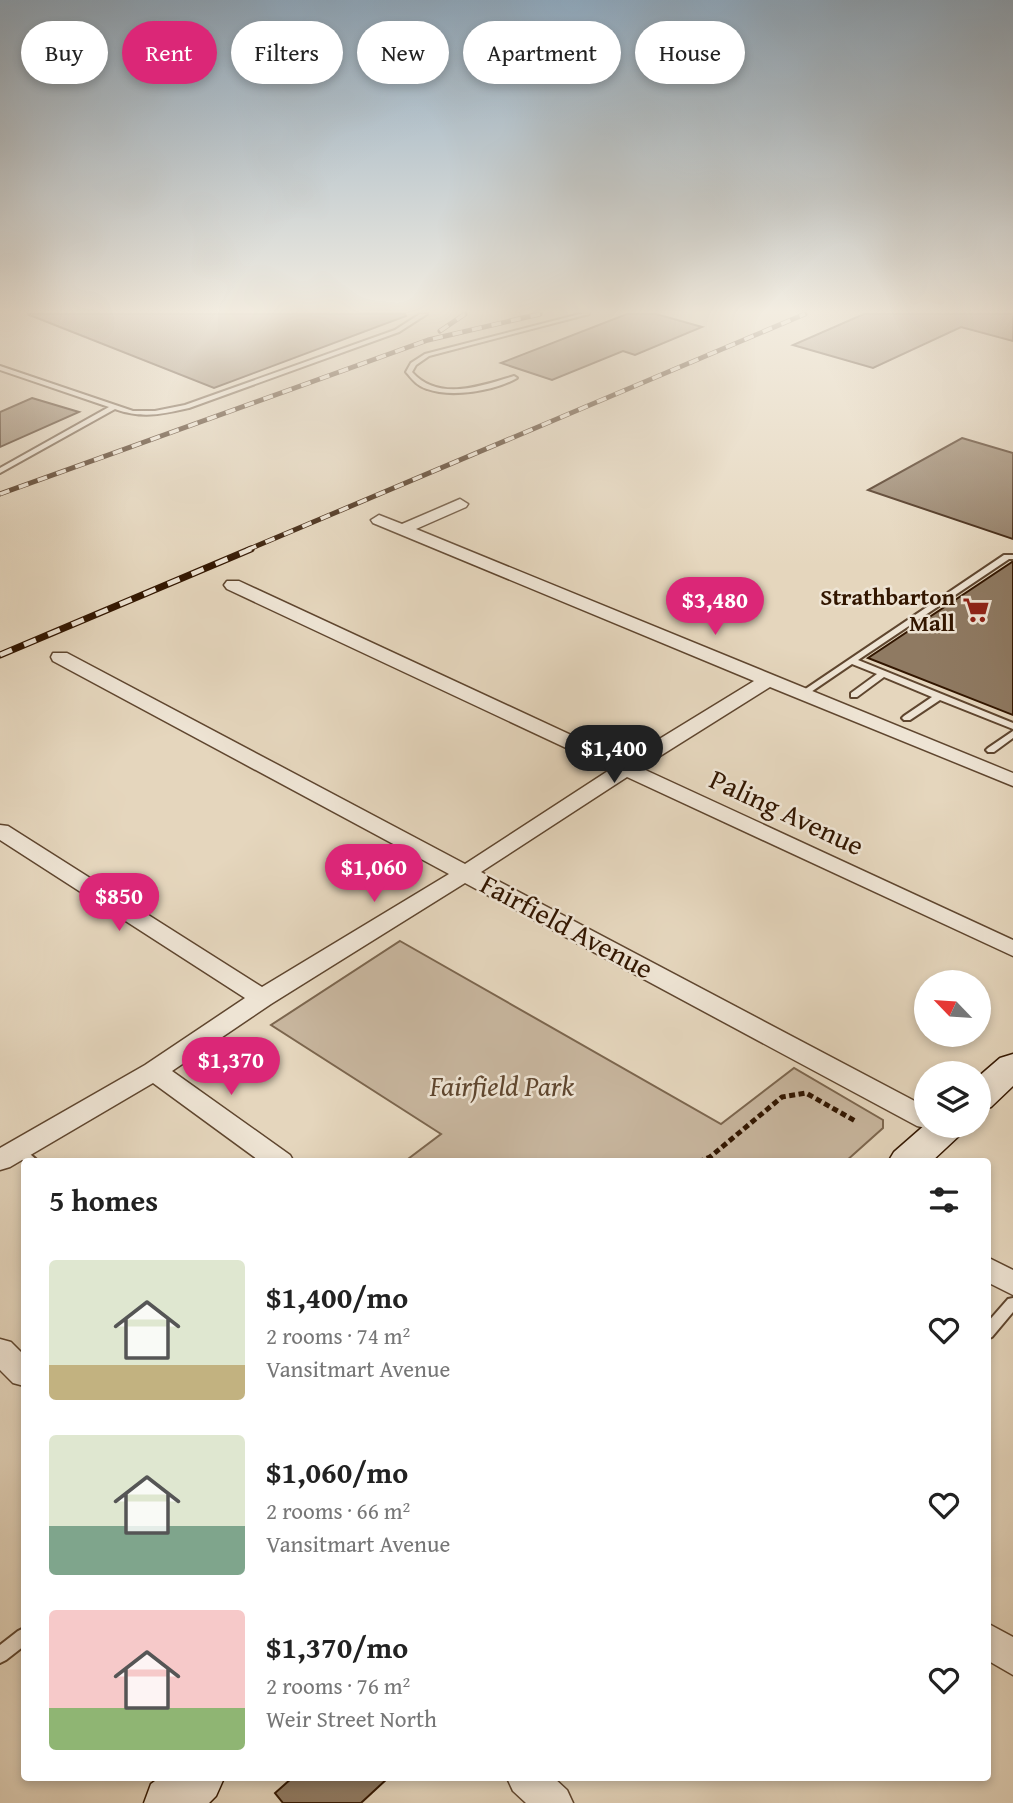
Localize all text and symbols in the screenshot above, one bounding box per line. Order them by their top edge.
chip: Buy [21,21,108,84]
chip: Rent [122,21,217,84]
chip: Filters [231,21,343,84]
chip: New [357,21,449,84]
chip: Apartment [463,21,621,84]
chip: House [635,21,745,84]
pin: $3,480 [658,578,772,637]
place label: Strathbarton Mall [820,580,955,639]
text: $3,480 [682,583,748,616]
supermarket icon: Strathbarton Mall [961,595,991,625]
pin: $1,400 [557,726,671,785]
text: $1,400 [581,731,647,764]
street label: Paling Avenue [703,758,871,865]
pin: $1,060 [317,844,431,904]
text: $1,060 [341,850,407,883]
street label: Fairfield Avenue [474,863,661,988]
pin: $850 [78,874,160,933]
text: $850 [95,879,143,912]
north arrow [914,970,990,1046]
map controls [914,970,991,1138]
pin: $1,370 [174,1038,288,1097]
text: $1,370 [198,1043,264,1076]
button: layers [914,1061,991,1138]
park label: Fairfield Park [429,1065,574,1106]
text: 5 homes [49,1178,158,1222]
icon: filters [925,1181,963,1219]
text: $1,400/mo [266,1275,408,1319]
icon: home [105,1288,189,1372]
icon: heart [925,1311,963,1349]
text: 2 rooms · 74 m² [266,1319,410,1352]
text: Vansitmart Avenue [266,1352,450,1385]
text: $1,060/mo [266,1450,408,1494]
icon: home [105,1463,189,1547]
icon: heart [925,1486,963,1524]
text: 2 rooms · 66 m² [266,1494,410,1527]
text: Vansitmart Avenue [266,1527,450,1560]
text: $1,370/mo [266,1625,408,1669]
icon: home [105,1638,189,1722]
icon: heart [925,1661,963,1699]
text: 2 rooms · 76 m² [266,1669,410,1702]
text: Weir Street North [266,1702,437,1735]

